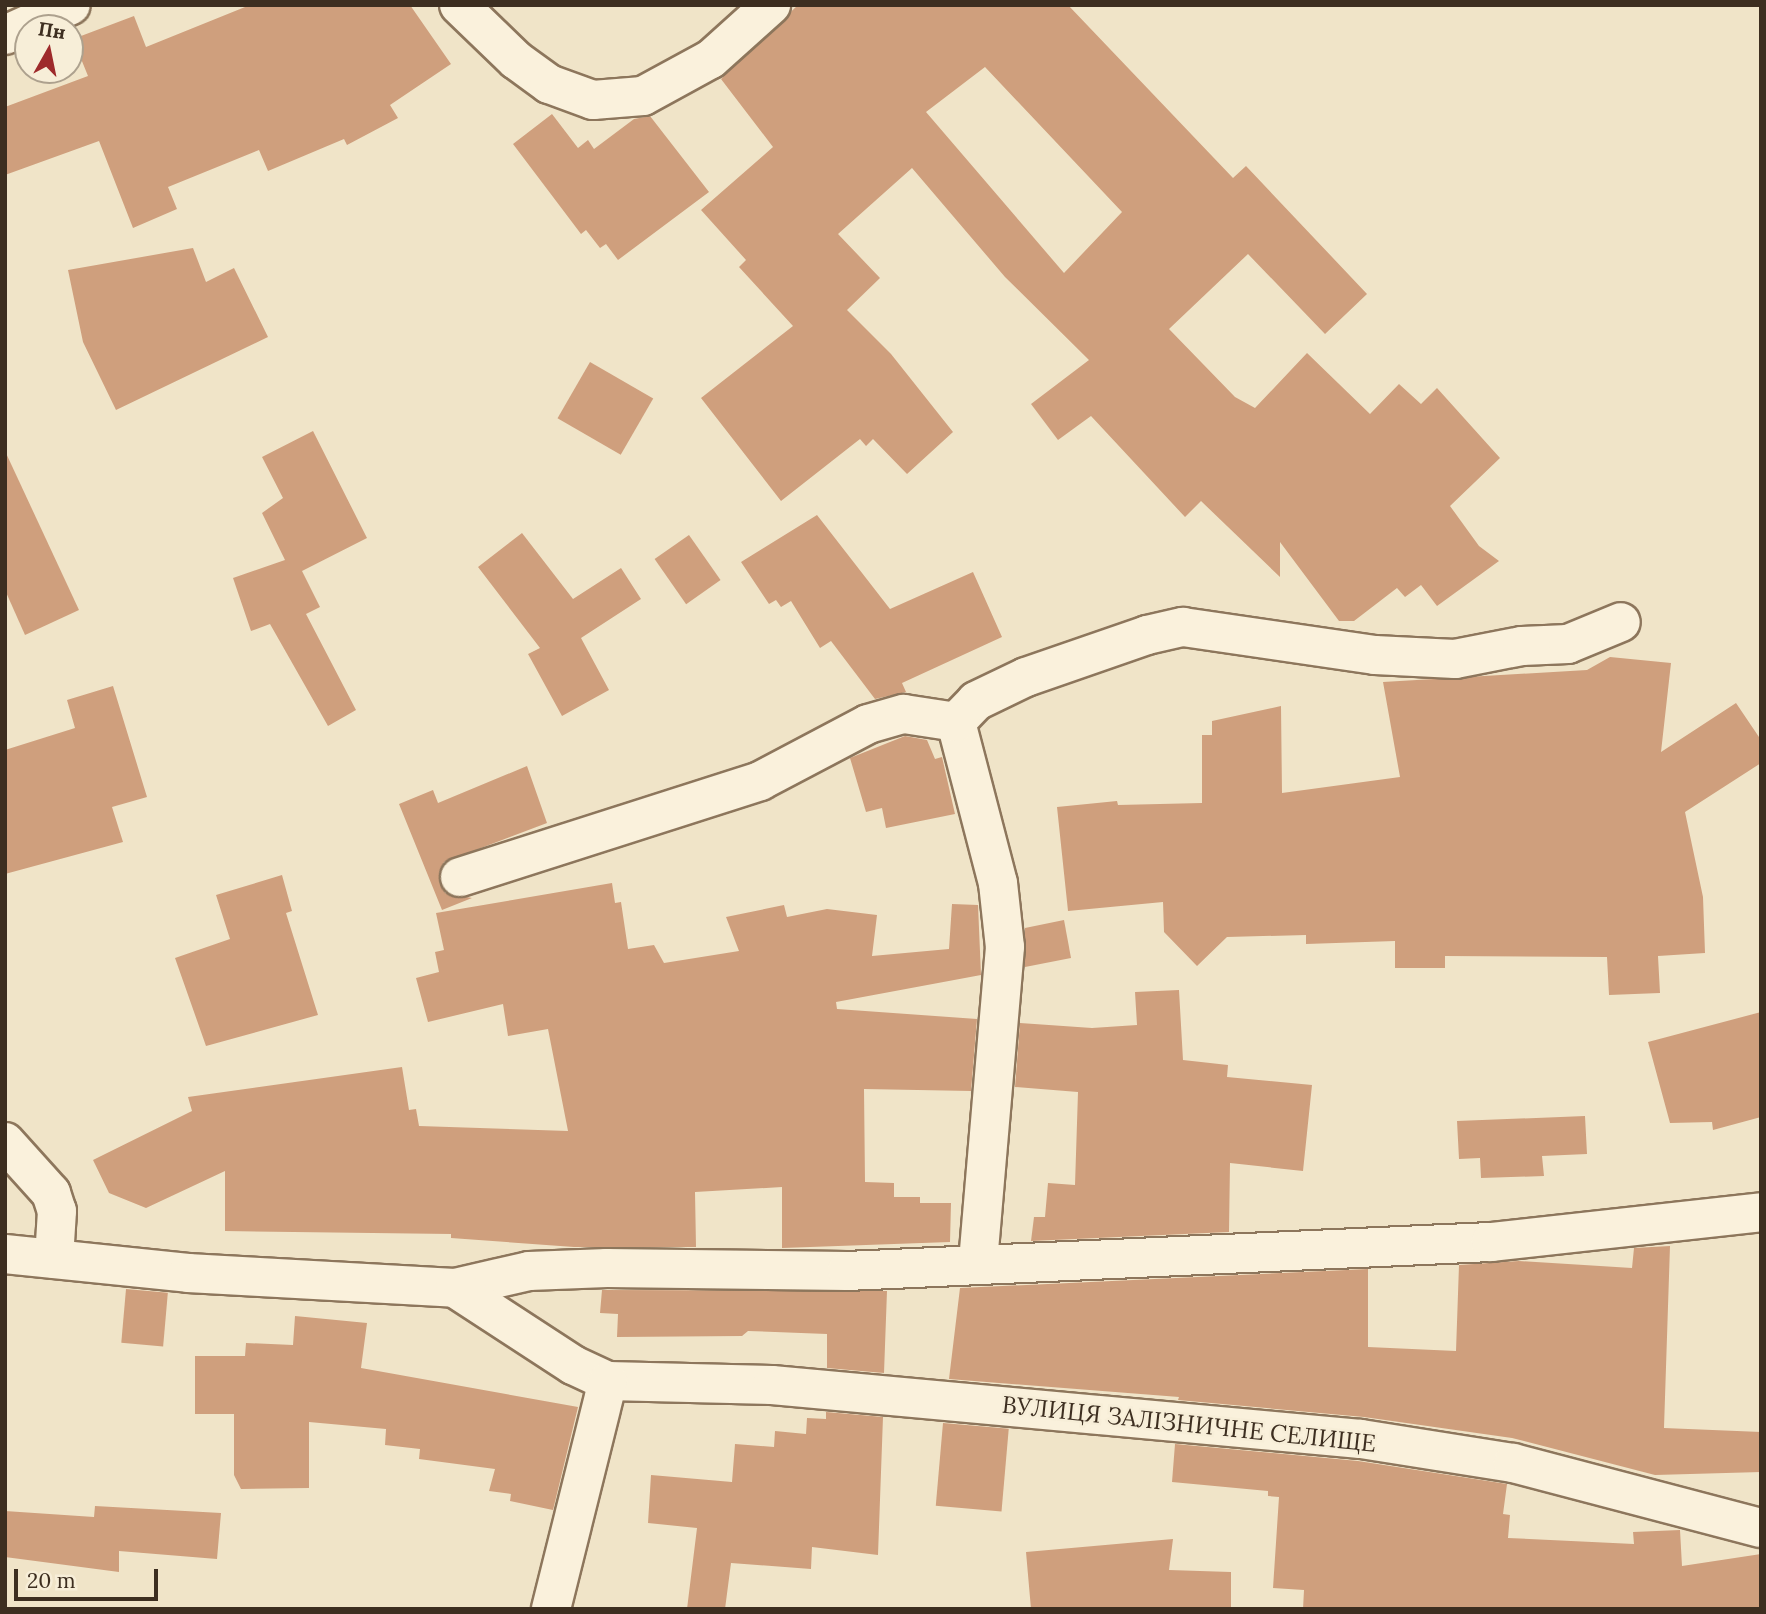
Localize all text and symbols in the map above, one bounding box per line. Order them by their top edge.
north arrow [14,14,84,84]
text: Пн [37,16,67,44]
street label: ВУЛИЦЯ ЗАЛІЗНИЧНЕ СЕЛИЩЕ [1001,1390,1377,1458]
scale bar [18,1554,161,1598]
text: 20 m [27,1567,76,1594]

